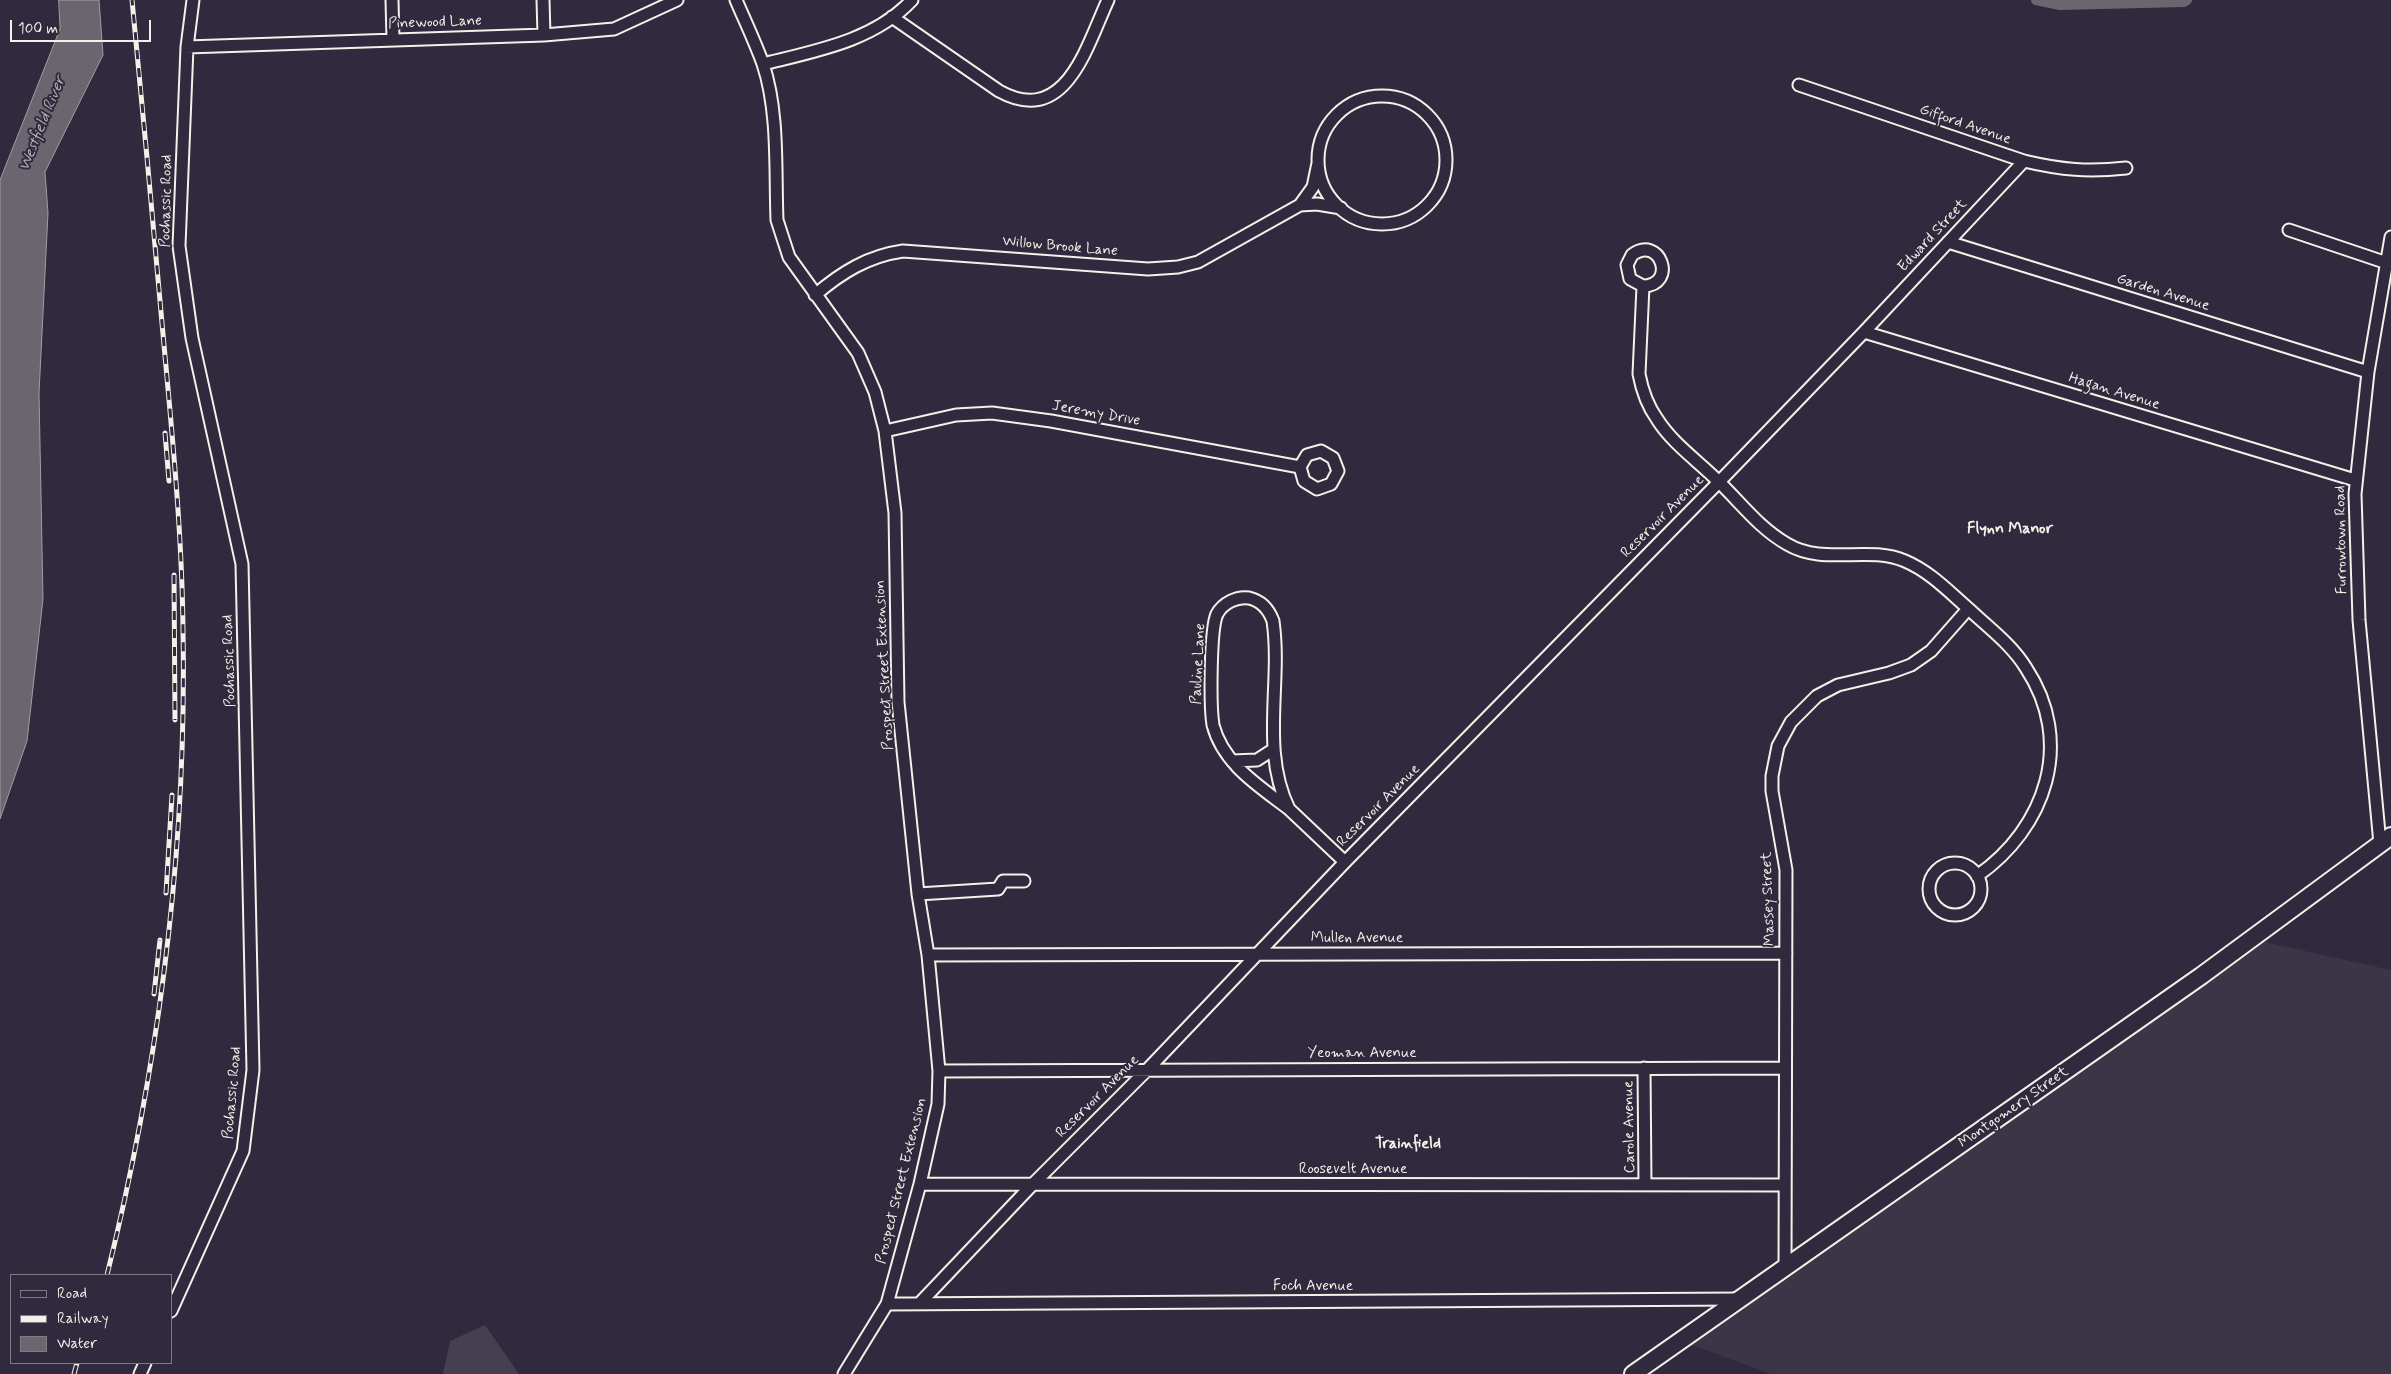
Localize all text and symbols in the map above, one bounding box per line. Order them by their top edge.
scale bar [12,10,154,42]
street label: Pinewood Lane [388,12,482,34]
text: 100 m [18,19,58,39]
water label: Westfield River [15,74,71,174]
street label: Gifford Avenue [1917,101,2013,149]
street label: Pochassic Road [157,154,177,248]
street label: Edward Street [1895,196,1971,276]
street label: Willow Brook Lane [1002,233,1118,261]
street label: Garden Avenue [2114,270,2212,316]
street label: Hagan Avenue [2066,370,2162,414]
street label: Jeremy Drive [1050,397,1142,431]
street label: Reservoir Avenue [1618,472,1708,562]
street label: Furrowtown Road [2332,485,2352,595]
district label: Flynn Manor [1967,520,2053,540]
street label: Prospect Street Extension [872,579,898,751]
street label: Pochassic Road [219,614,241,708]
street label: Pauline Lane [1188,623,1210,705]
street label: Reservoir Avenue [1334,761,1424,851]
street label: Massey Street [1758,852,1780,946]
street label: Mullen Avenue [1311,930,1403,948]
street label: Yeoman Avenue [1307,1045,1417,1063]
street label: Pochassic Road [220,1046,246,1140]
street label: Reservoir Avenue [1053,1052,1143,1142]
street label: Montgomery Street [1956,1063,2072,1153]
street label: Carole Avenue [1620,1081,1640,1173]
street label: Prospect Street Extension [873,1096,931,1266]
district label: Trainfield [1375,1135,1441,1155]
street label: Roosevelt Avenue [1299,1161,1407,1179]
legend [10,1274,172,1364]
street label: Foch Avenue [1273,1278,1353,1296]
text: Road [57,1284,87,1304]
text: Railway [57,1309,109,1329]
text: Water [57,1334,97,1354]

